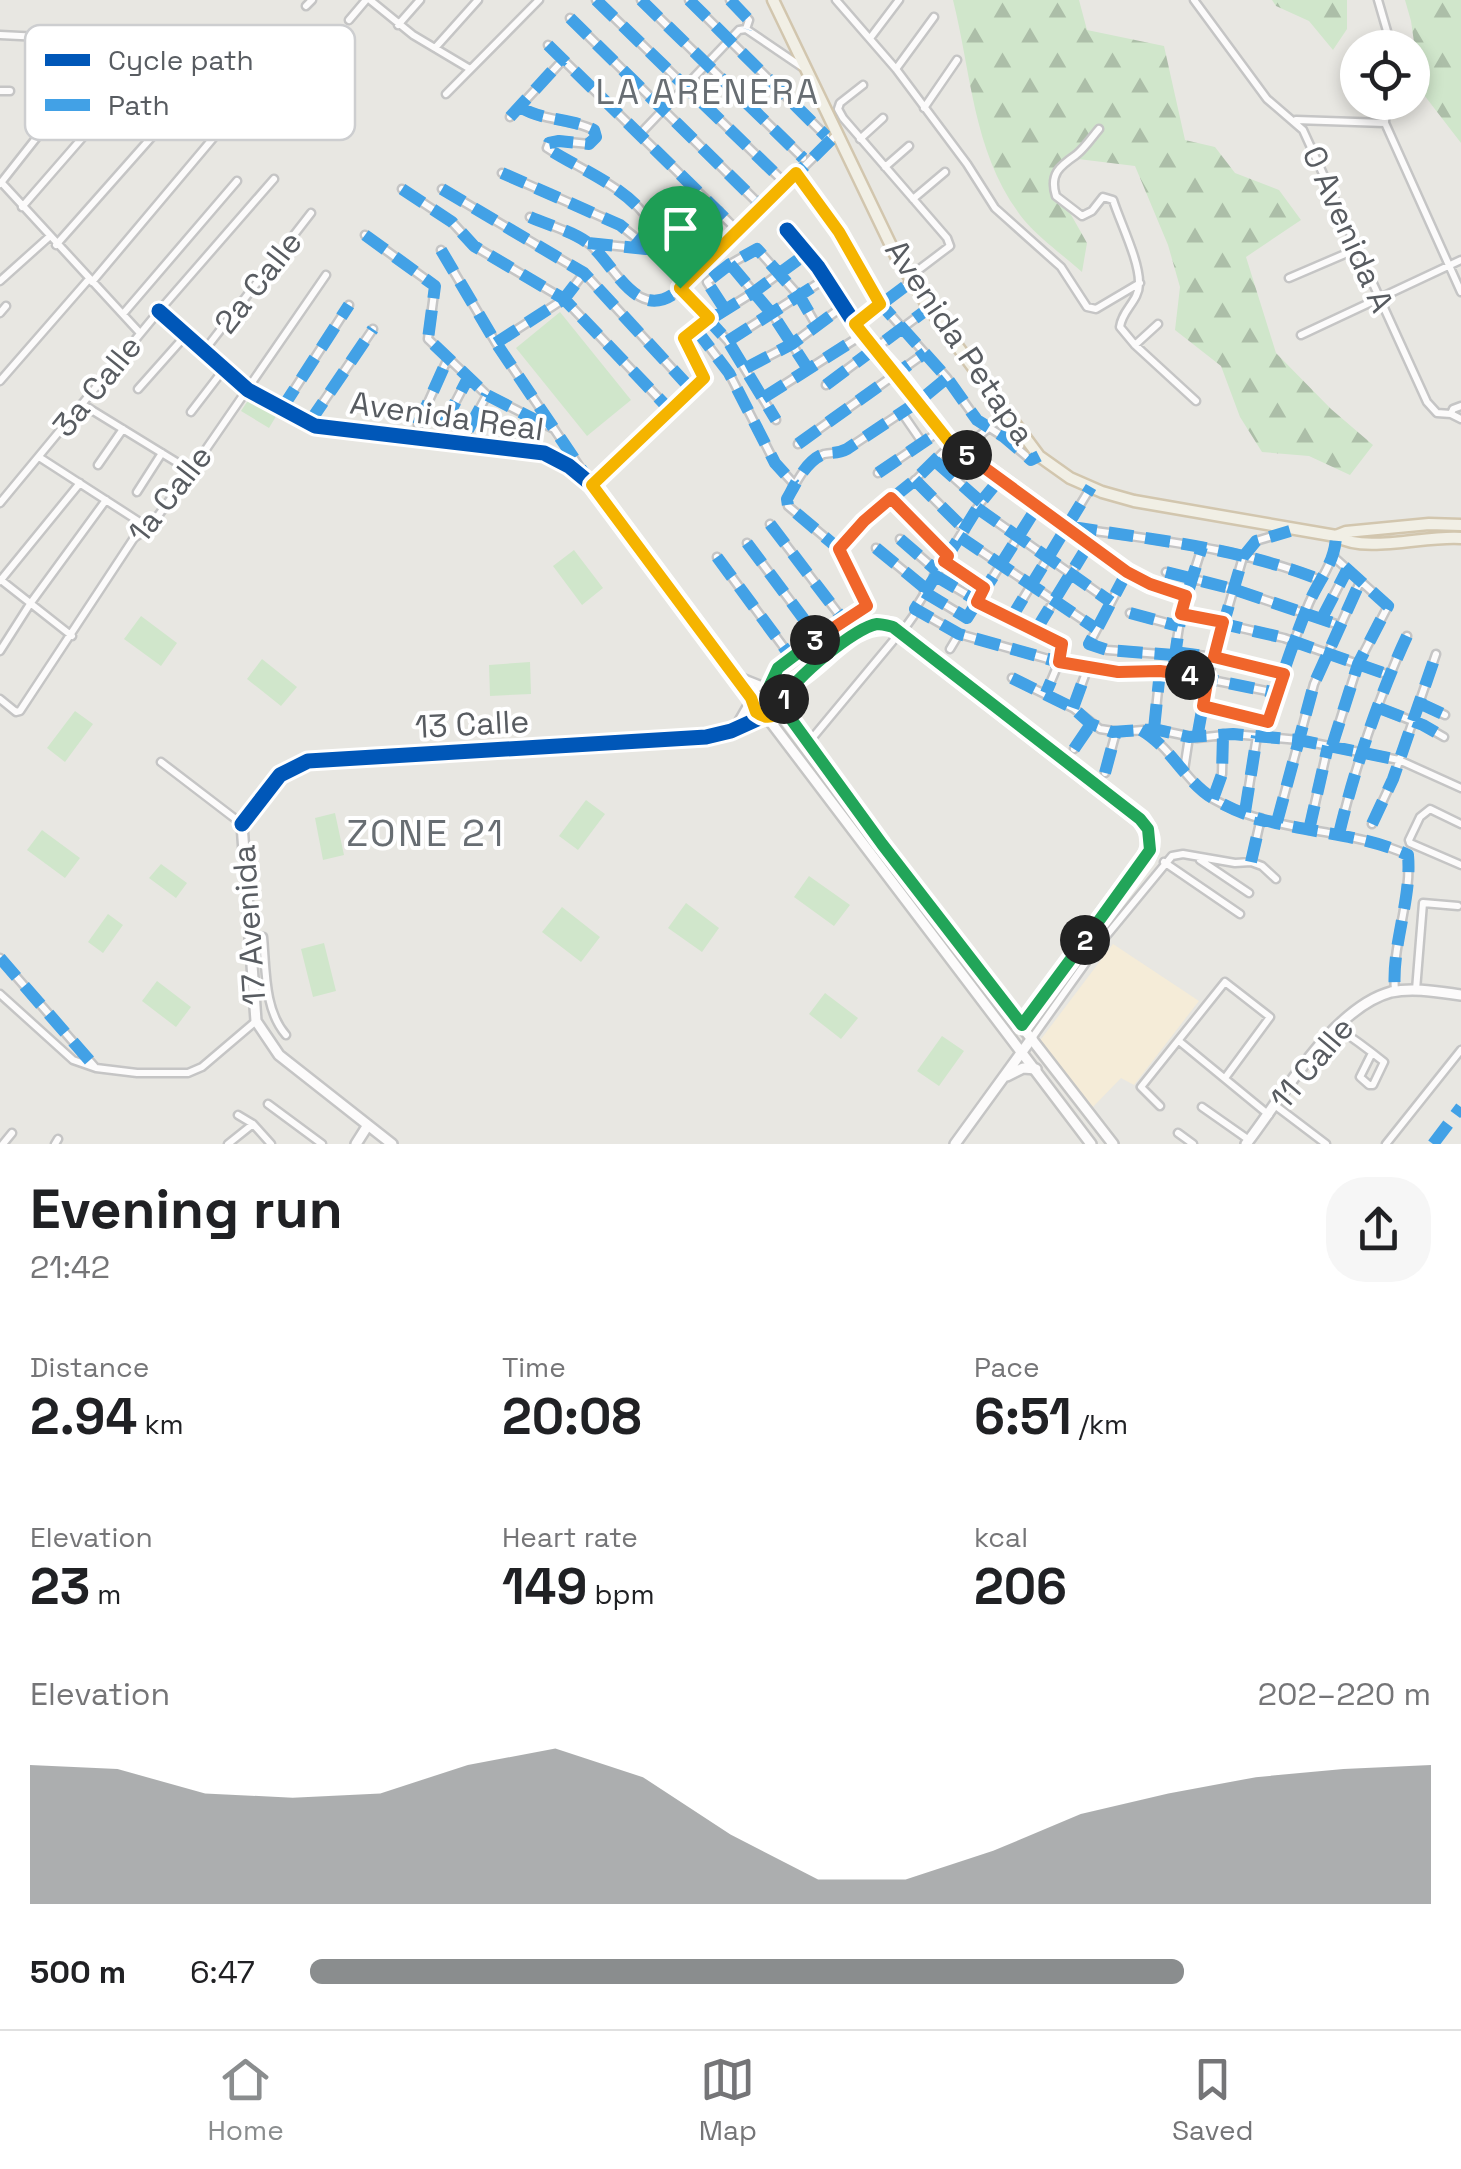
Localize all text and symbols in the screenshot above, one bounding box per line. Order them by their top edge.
legend [25,25,355,140]
map controls [1340,30,1430,120]
button: locate [1340,30,1430,120]
text: Cycle path [108,42,254,78]
district label: LA ARENERA [595,70,821,114]
text: Path [108,87,170,123]
street label: 0 Avenida A [1294,140,1402,318]
pin [638,186,723,289]
icon: arrive [653,201,708,256]
street label: 2a Calle [205,223,311,341]
street label: Avenida Petapa [877,232,1043,452]
street label: 3a Calle [44,327,150,445]
street label: Avenida Real [348,383,546,449]
pin: 5 [942,430,992,480]
street label: 1a Calle [119,437,221,551]
text: 5 [959,437,975,473]
pin: 3 [790,615,840,665]
text: 3 [806,622,824,658]
pin: 4 [1165,650,1215,700]
text: 4 [1181,657,1199,693]
pin: 1 [759,674,809,724]
text: 1 [778,681,790,717]
street label: 13 Calle [414,701,530,747]
district label: ZONE 21 [346,809,506,857]
street label: 17 Avenida [223,843,275,1007]
pin: 2 [1060,915,1110,965]
text: 2 [1077,922,1093,958]
street label: 11 Calle [1262,1009,1362,1117]
text: Evening run [30,1174,343,1244]
button: share [1326,1177,1431,1282]
text: 21:42 [30,1247,110,1287]
text: Distance [30,1349,149,1385]
text: Time [502,1349,566,1385]
text: Pace [974,1349,1040,1385]
text: 2.94 [30,1385,137,1449]
text: 20:08 [502,1385,641,1449]
text: 6:51 [974,1385,1072,1449]
text: km [137,1406,184,1442]
text: /km [1072,1406,1128,1442]
text: Elevation [30,1519,153,1555]
text: Heart rate [502,1519,638,1555]
text: kcal [974,1519,1028,1555]
text: 23 [30,1555,90,1619]
text: 149 [502,1555,587,1619]
text: 206 [974,1555,1067,1619]
text: m [90,1576,121,1612]
text: bpm [587,1576,655,1612]
text: Elevation [30,1674,170,1714]
text: 202–220 m [1258,1674,1431,1714]
text: 500 m [30,1952,126,1992]
text: 6:47 [190,1952,255,1992]
tab: Home [207,2052,284,2148]
tab: Map [699,2052,757,2148]
tab: Saved [1172,2052,1254,2148]

